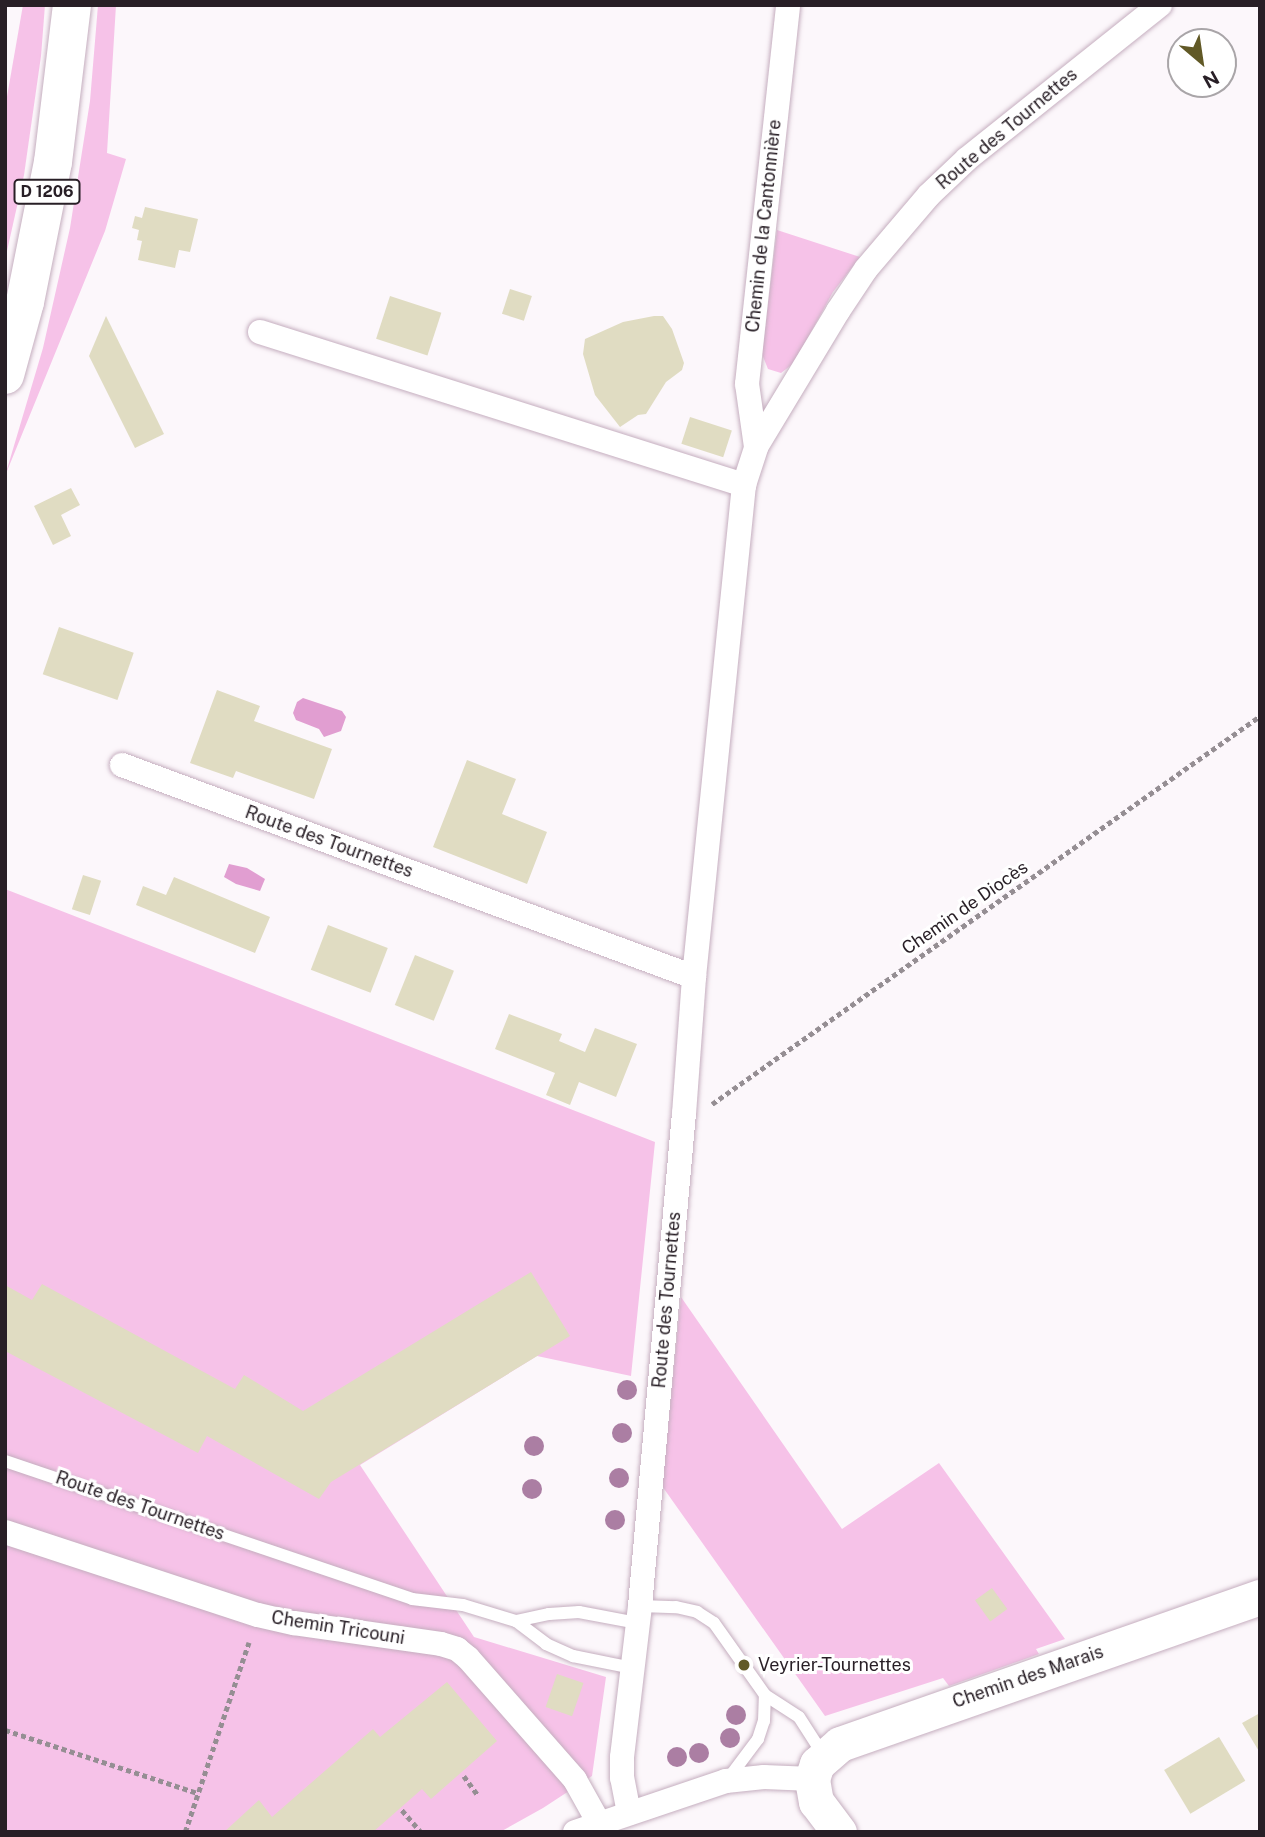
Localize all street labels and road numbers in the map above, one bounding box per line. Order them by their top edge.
street label: Route des Tournettes [932,64,1082,194]
street label: Chemin de la Cantonnière [742,118,786,334]
road number: D 1206 [12,180,82,204]
street label: Route des Tournettes [242,801,416,883]
street label: Chemin de Diocès [898,856,1032,960]
street label: Route des Tournettes [649,1211,685,1389]
street label: Route des Tournettes [53,1467,227,1545]
street label: Chemin Tricouni [270,1607,406,1649]
street label: Chemin des Marais [950,1641,1106,1713]

